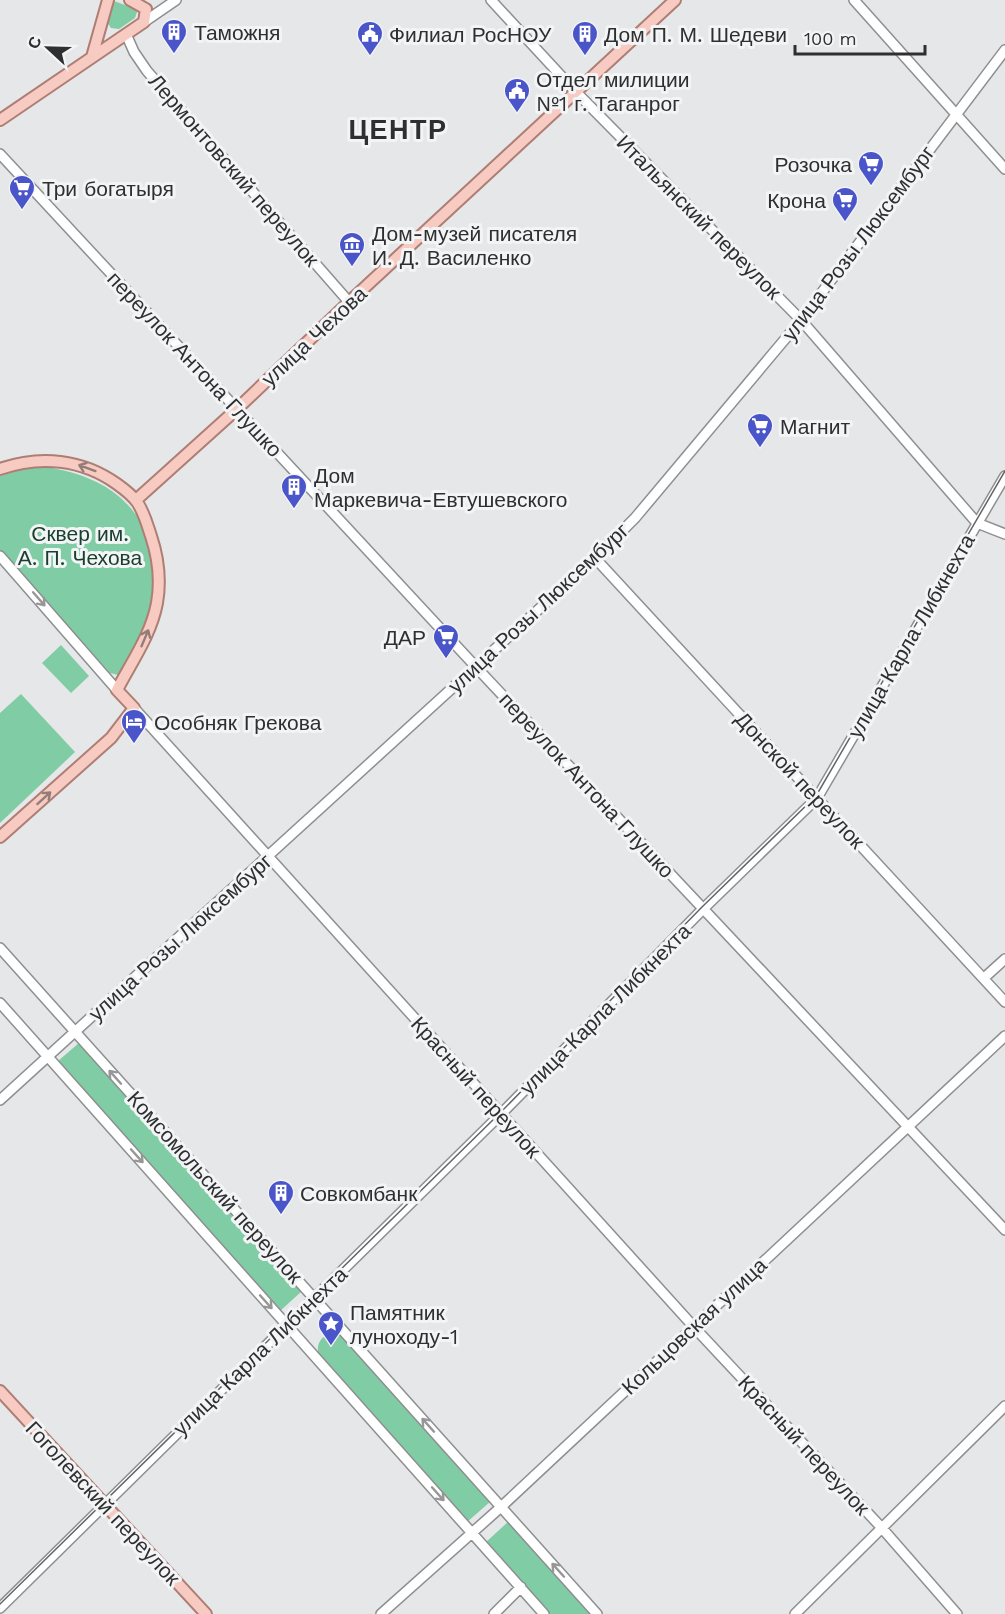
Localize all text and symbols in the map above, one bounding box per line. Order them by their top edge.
building icon: Таможня [159,17,189,55]
north arrow [18,18,78,78]
scale bar [795,18,926,56]
public building icon: Филиал РосНОУ [355,19,385,57]
building icon: Дом П. М. Шедеви [570,19,600,57]
place label: Таможня [194,20,280,45]
place label: Филиал РосНОУ [389,22,552,47]
place label: Дом П. М. Шедеви [604,22,787,47]
text: 100 m [804,28,857,49]
text: С [24,33,46,51]
place label: Отдел милиции №1 г. Таганрог [536,67,690,116]
street label: Лермонтовский переулок [144,69,325,272]
public building icon: Отдел милиции №1 г. Таганрог [502,76,532,114]
district label: ЦЕНТР [348,114,448,146]
street label: Итальянский переулок [612,130,787,305]
street label: улица Розы Люксембург [776,140,940,345]
supermarket icon: Розочка [856,149,886,187]
place label: Розочка [775,152,852,177]
supermarket icon: Три богатыря [7,173,37,211]
place label: Три богатыря [42,176,174,201]
supermarket icon: Крона [830,185,860,223]
place label: Крона [767,188,826,213]
place label: Дом-музей писателя И. Д. Василенко [372,221,577,270]
museum icon: Дом-музей писателя И. Д. Василенко [337,230,367,268]
street label: переулок Антона Глушко [102,266,288,462]
street label: улица Чехова [256,281,372,391]
supermarket icon: Магнит [745,411,775,449]
place label: Магнит [780,414,850,439]
one-way arrow [78,462,97,473]
place label: Дом Маркевича-Евтушевского [314,463,567,512]
building icon: Дом Маркевича-Евтушевского [279,472,309,510]
street label: улица Розы Люксембург [443,518,634,698]
park label: Сквер им. А. П. Чехова [18,521,142,570]
street label: улица Карла Либкнехта [842,529,980,743]
one-way arrow [32,591,46,606]
supermarket icon: ДАР [431,622,461,660]
place label: ДАР [384,625,426,650]
one-way arrow [140,629,151,648]
street label: переулок Антона Глушко [494,687,680,883]
street label: Донской переулок [730,706,870,854]
hotel icon: Особняк Грекова [119,707,149,745]
place label: Особняк Грекова [154,710,322,735]
one-way arrow [36,791,51,805]
street label: улица Розы Люксембург [83,848,277,1026]
street label: улица Карла Либкнехта [514,918,696,1100]
street label: Красный переулок [406,1011,546,1163]
one-way arrow [108,1069,122,1084]
street label: Комсомольский переулок [122,1086,308,1289]
one-way arrow [130,1148,144,1163]
building icon: Совкомбанк [266,1178,296,1216]
place label: Совкомбанк [300,1181,418,1206]
street label: Кольцовская улица [616,1252,772,1400]
street label: улица Карла Либкнехта [168,1261,352,1440]
one-way arrow [259,1294,273,1309]
place label: Памятник луноходу-1 [350,1300,458,1349]
place icon: Памятник луноходу-1 [316,1309,346,1347]
street label: Красный переулок [733,1370,875,1520]
street label: Гоголевский переулок [21,1416,186,1591]
one-way arrow [421,1418,435,1433]
one-way arrow [431,1487,445,1502]
one-way arrow [551,1563,565,1578]

